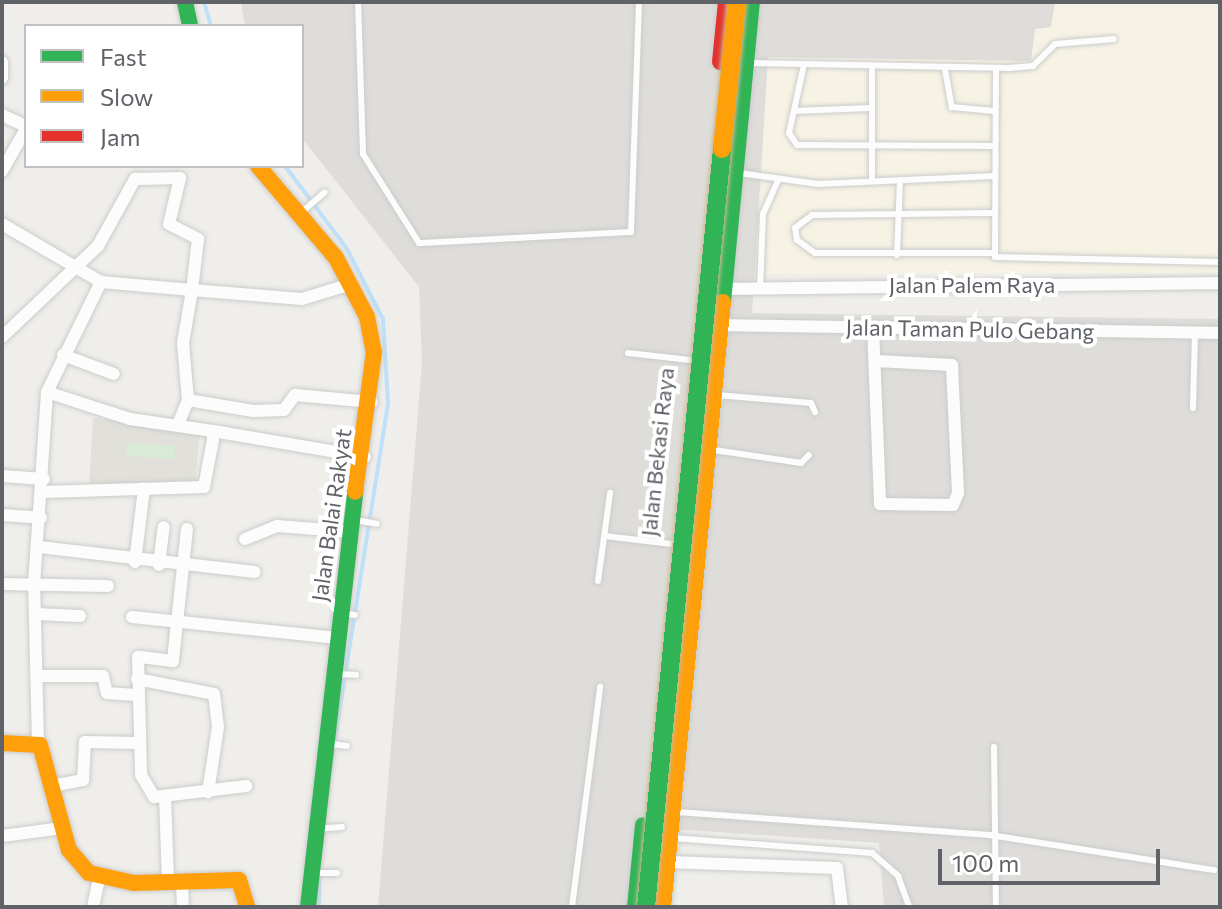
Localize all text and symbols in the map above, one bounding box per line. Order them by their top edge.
legend [24,24,304,168]
text: Fast [100,42,147,71]
text: Slow [100,82,153,111]
text: Jam [100,122,140,151]
street label: Jalan Palem Raya [889,272,1055,298]
street label: Jalan Taman Pulo Gebang [845,314,1095,344]
street label: Jalan Bekasi Raya [635,366,679,538]
street label: Jalan Balai Rakyat [306,427,356,603]
scale bar [942,833,1164,883]
text: 100 m [952,848,1019,877]

